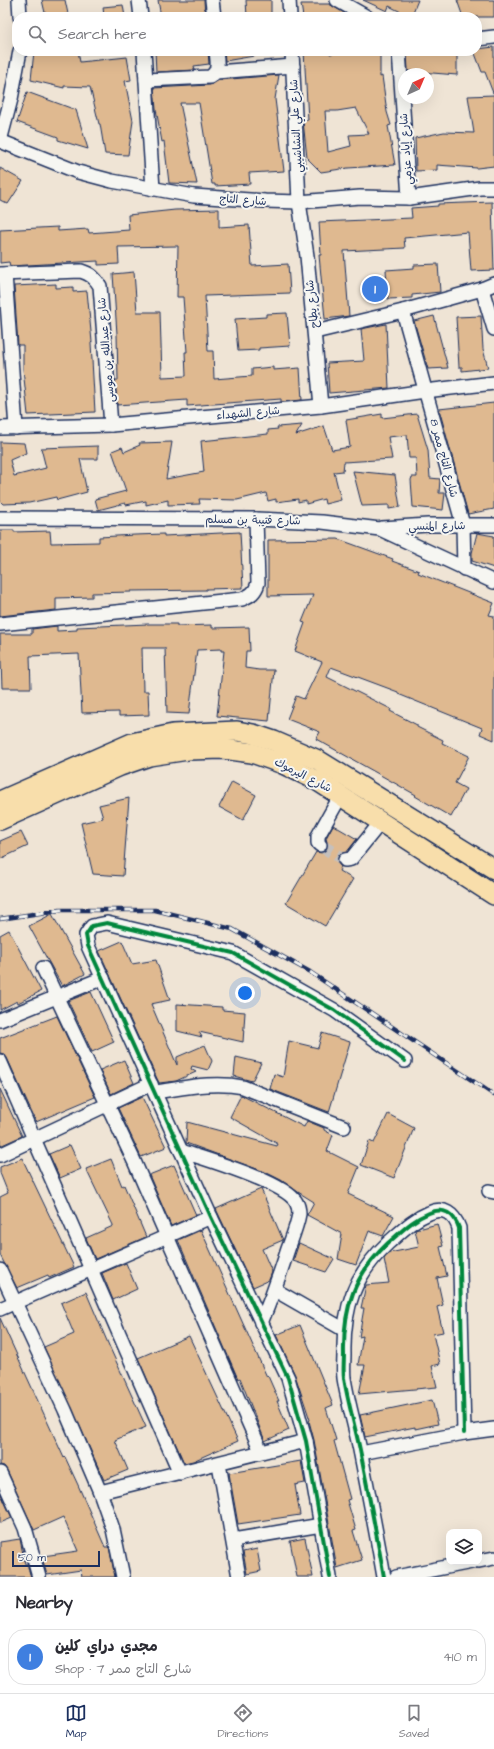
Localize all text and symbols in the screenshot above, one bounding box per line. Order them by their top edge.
search box [12,12,482,56]
icon: search [26,23,48,45]
text: Search here [58,24,147,45]
north arrow [398,68,434,104]
street label: شارع علي النشاشيبي [286,79,309,173]
street label: شارع إياد عزمي [396,113,419,185]
street label: شارع التاج [219,191,267,210]
pin: 1 [362,274,388,304]
street label: شارع يطاح [302,279,323,329]
street label: شارع عبدالله بن موسى [94,297,119,403]
street label: شارع الشهداء [216,403,280,424]
street label: شارع التاج ممر 8 [425,417,462,499]
street label: شارع قتيبة بن مسلم [205,512,301,529]
street label: شارع المنسي [408,518,466,537]
street label: شارع اليرموك [271,754,334,797]
your location [235,983,255,1003]
map controls [446,1529,482,1565]
button: layers [446,1529,482,1565]
scale bar [12,1549,100,1568]
text: 50 m [18,1550,46,1565]
text: Nearby [16,1591,73,1615]
text: مجدي دراي كلين [55,1636,158,1657]
text: 1 [29,1648,31,1666]
text: 410 m [443,1648,477,1666]
text: Shop · شارع التاج ممر 7 [55,1660,192,1678]
tab: Map [65,1702,87,1741]
tab: Directions [217,1702,269,1741]
tab: Saved [399,1702,429,1741]

